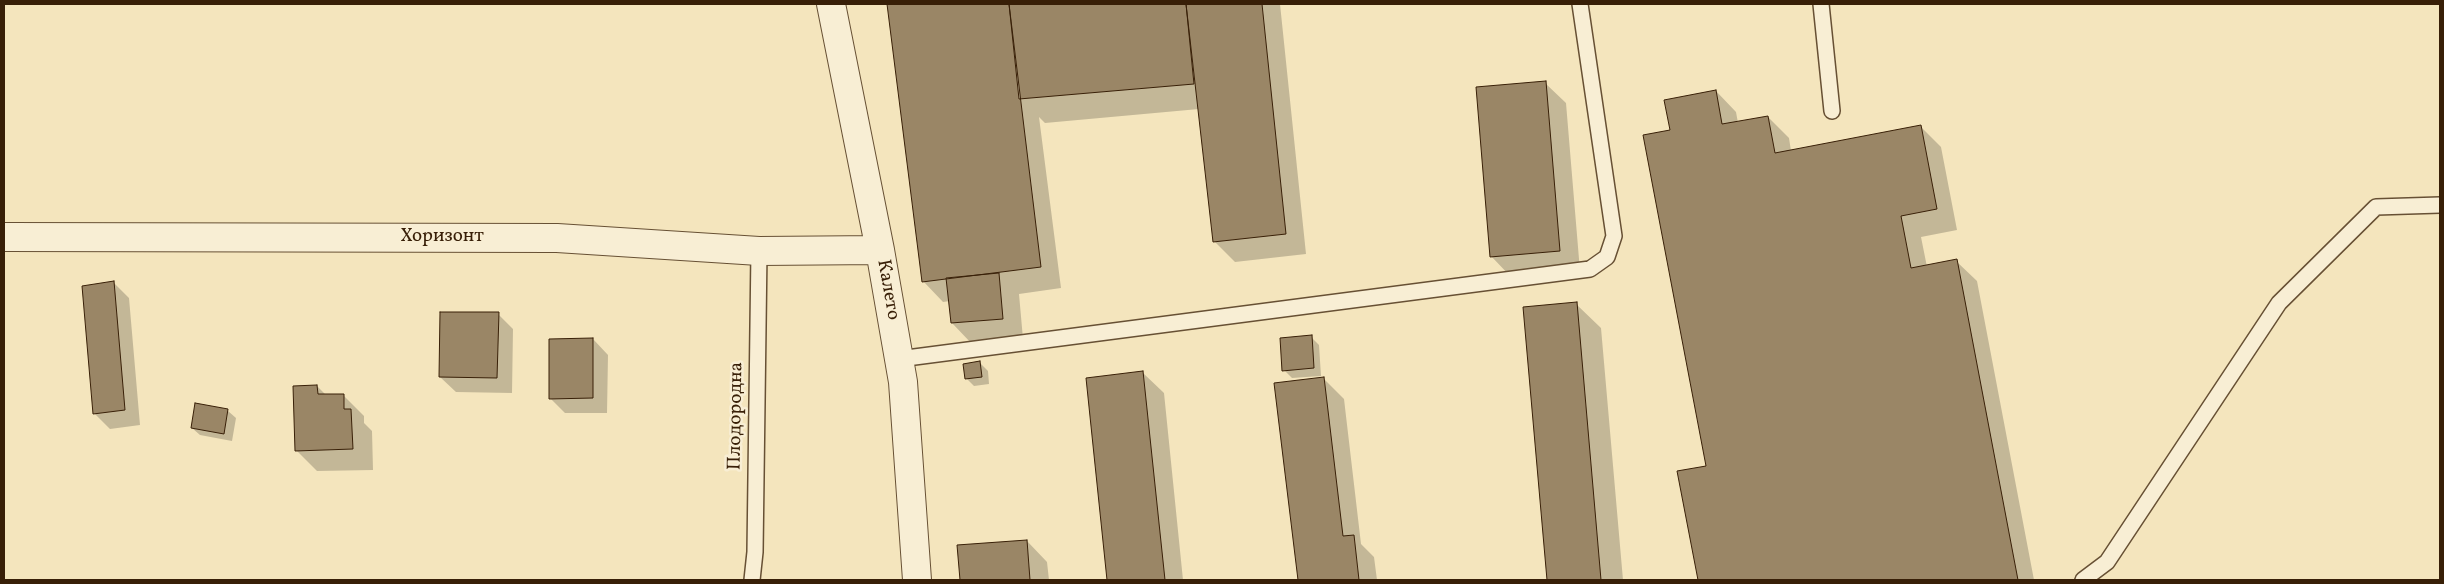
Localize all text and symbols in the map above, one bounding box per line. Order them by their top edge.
street label: Хоризонт [400,227,484,249]
street label: Калето [870,258,904,322]
street label: Плодородна [725,362,749,470]

